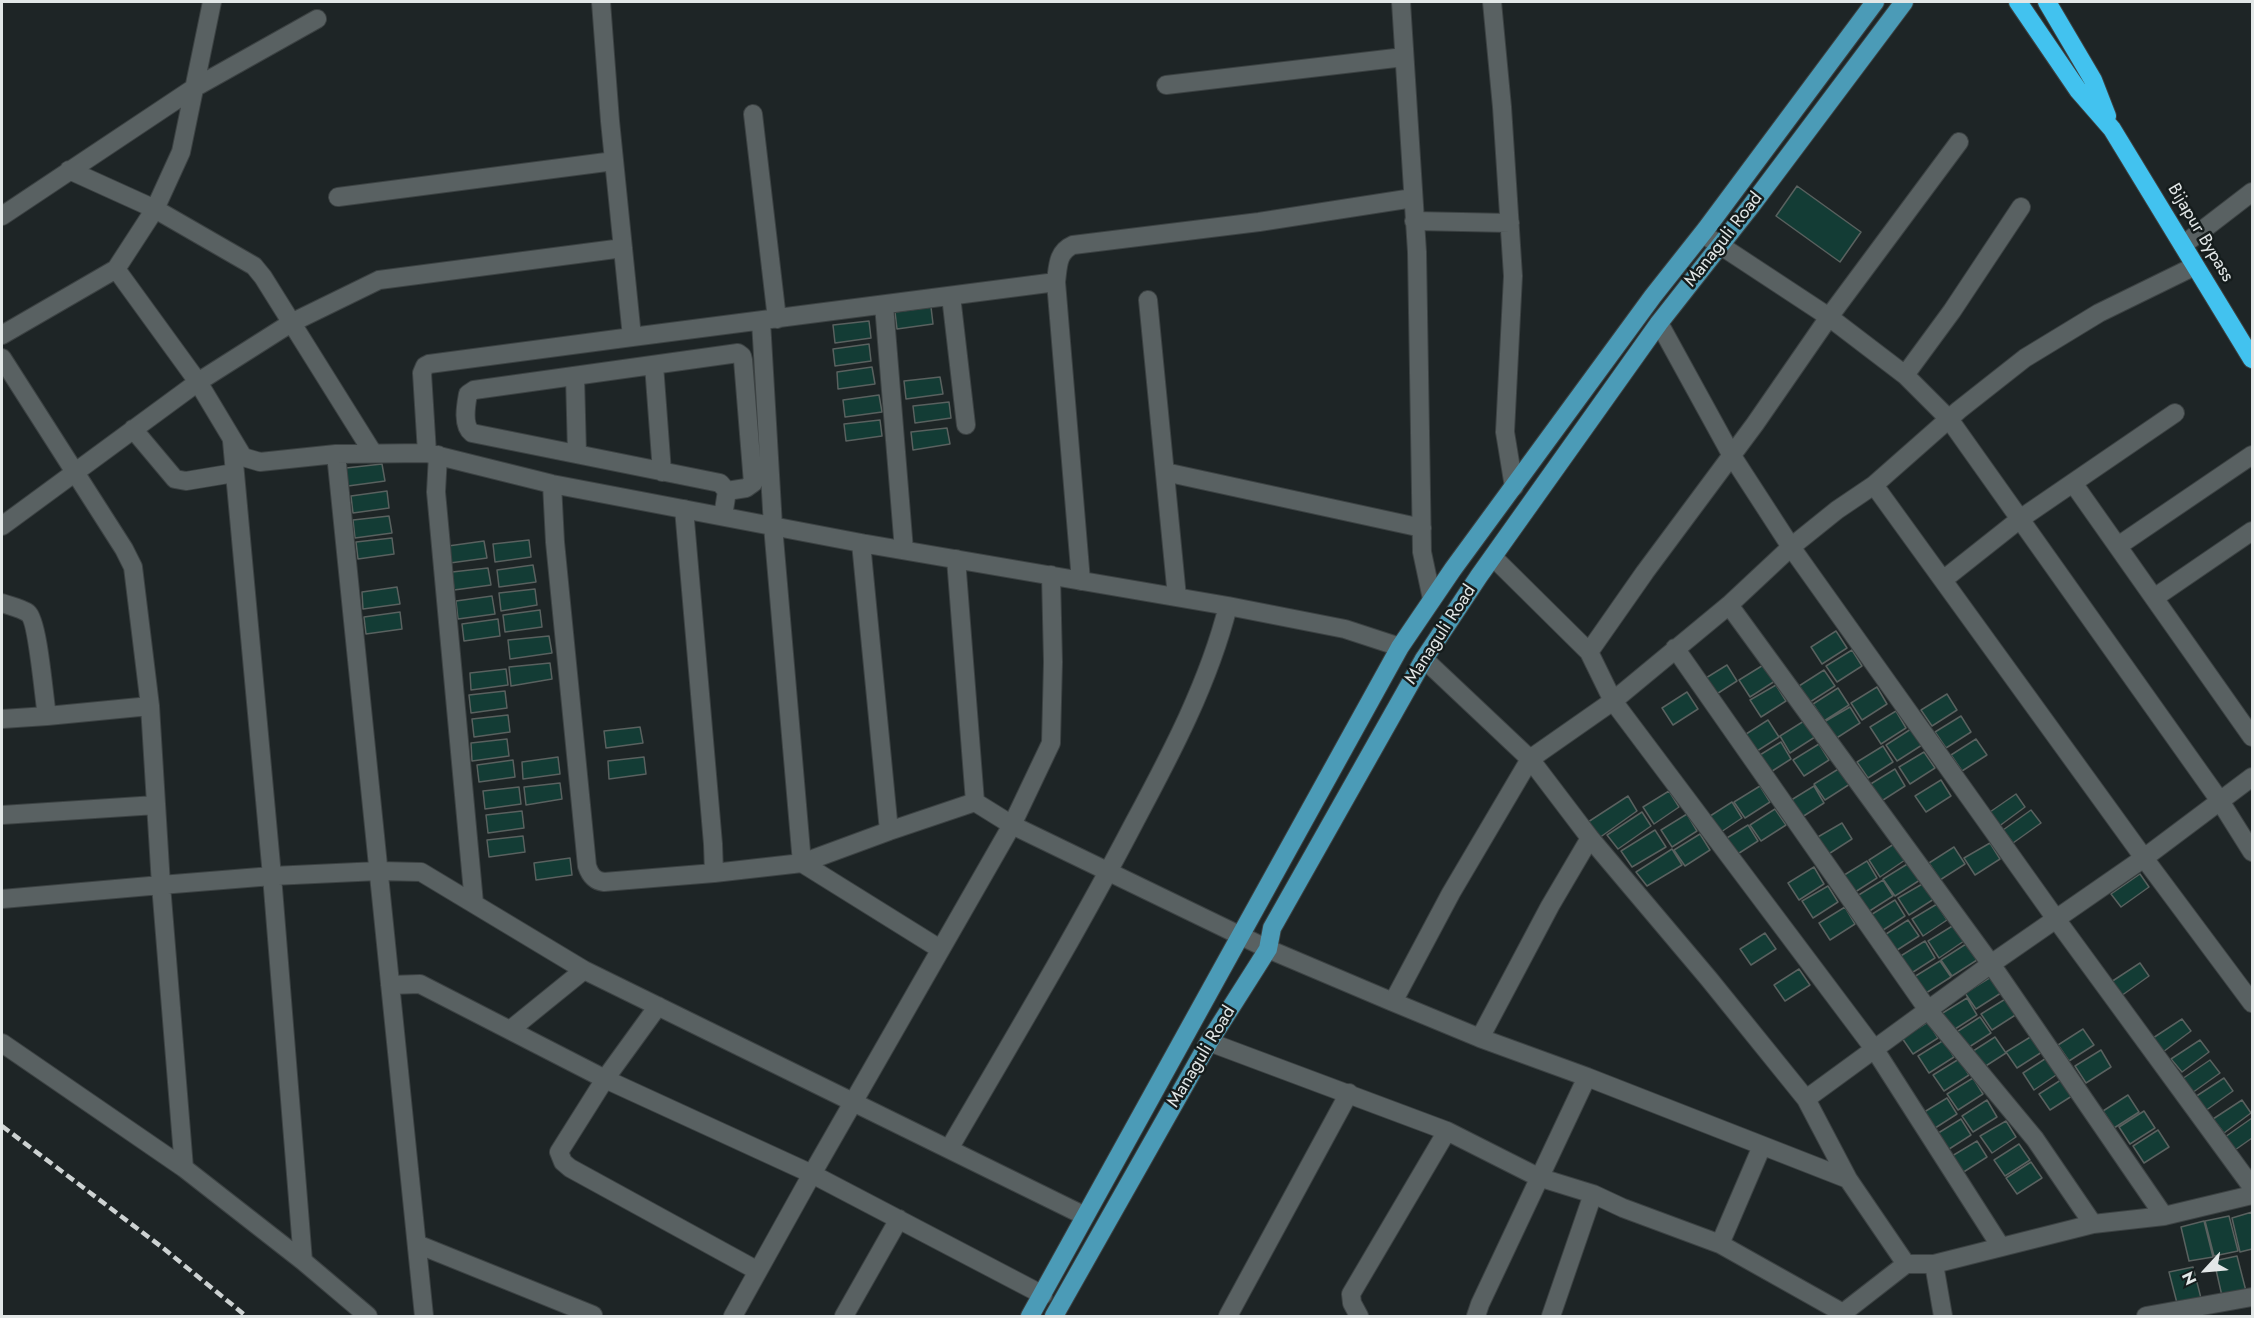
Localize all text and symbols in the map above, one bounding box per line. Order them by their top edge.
street label: Bijapur Bypass [2162,180,2238,286]
street label: Managuli Road [1680,188,1768,292]
street label: Managuli Road [1401,581,1481,689]
street label: Managuli Road [1163,1003,1241,1111]
north arrow [2176,1240,2236,1300]
text: N [2176,1267,2202,1289]

